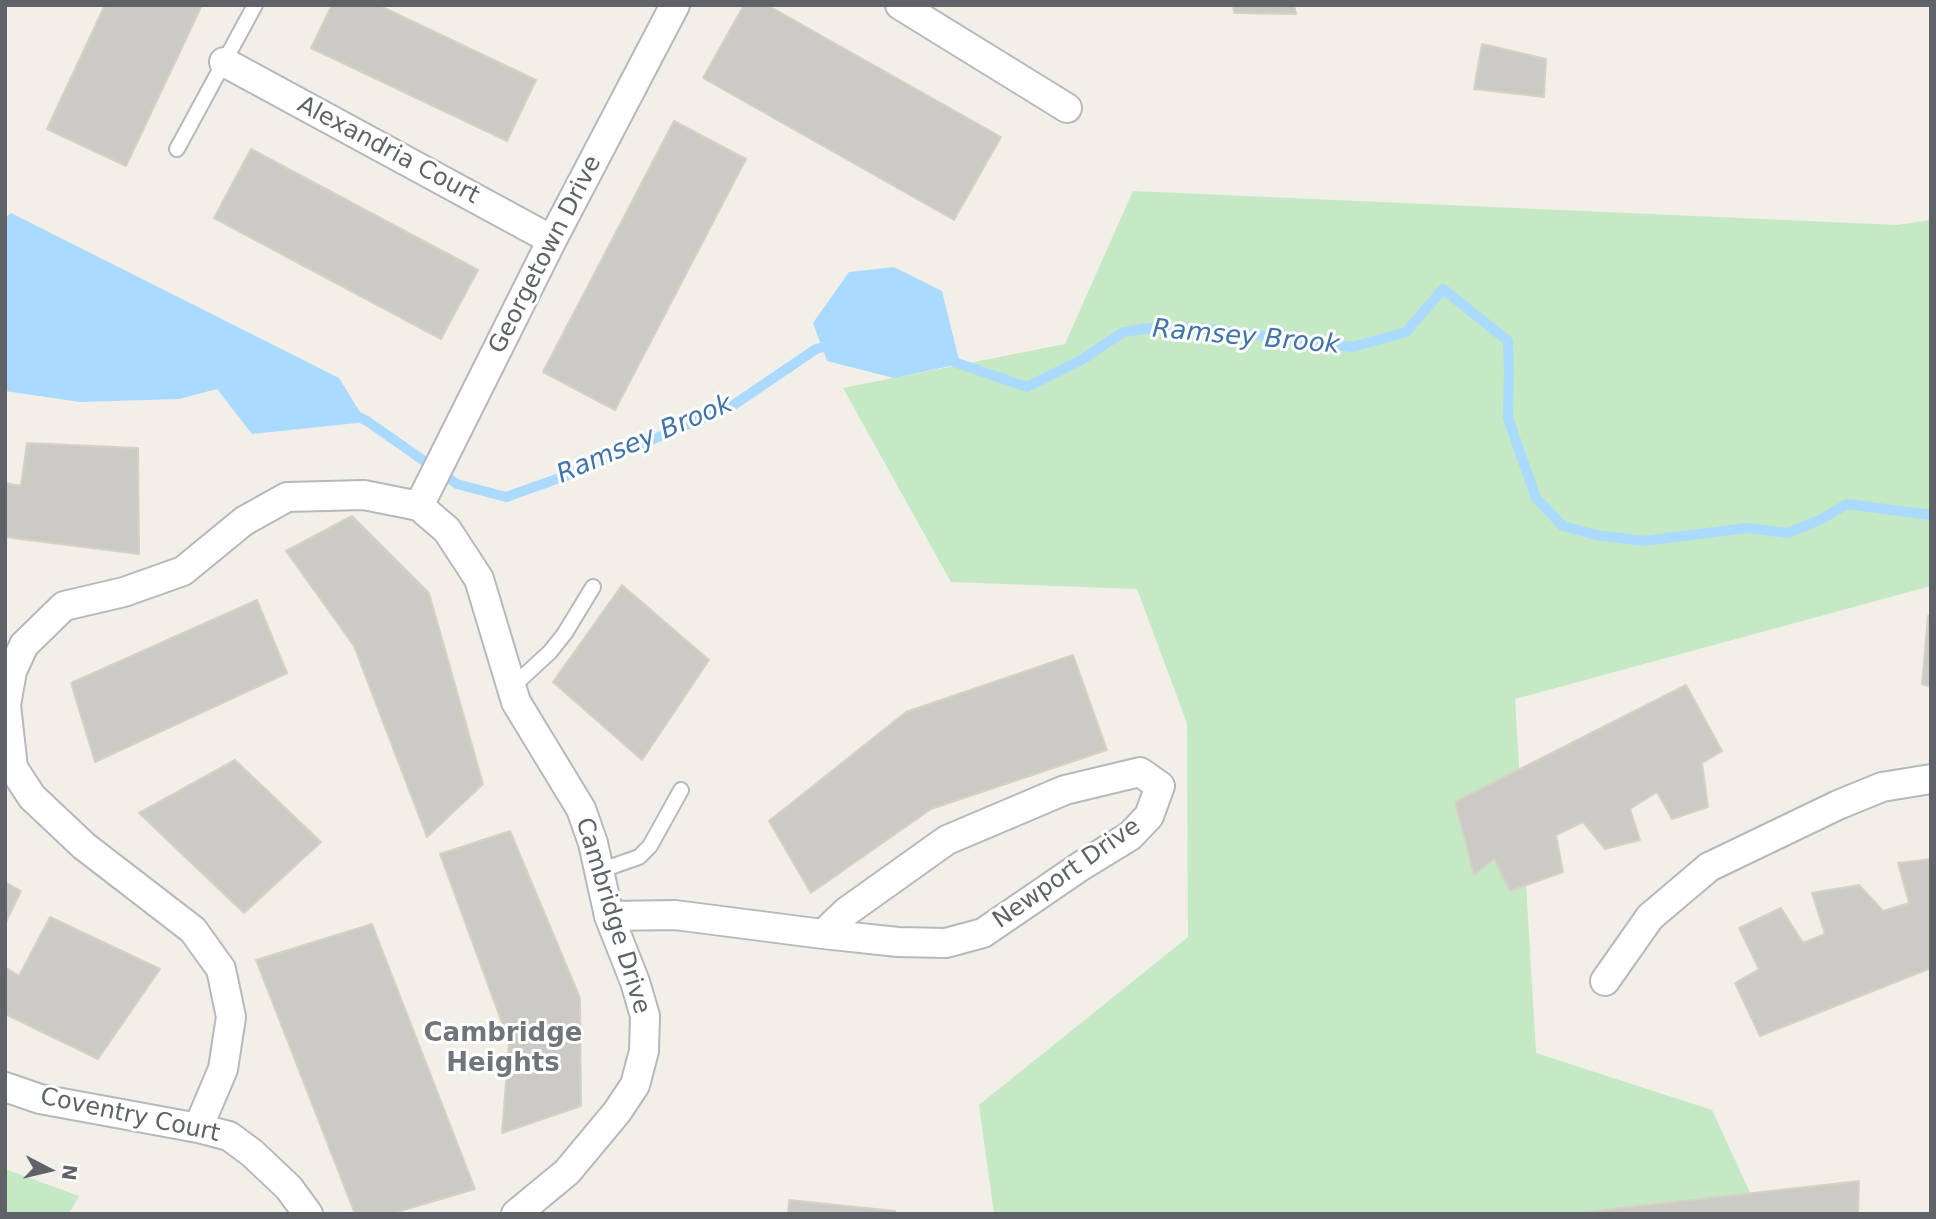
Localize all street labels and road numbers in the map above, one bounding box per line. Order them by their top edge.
street label: Alexandria Court [292,91,484,211]
street label: Georgetown Drive [484,151,608,359]
street label: Newport Drive [988,813,1146,935]
street label: Cambridge Drive [568,815,656,1017]
street label: Coventry Court [38,1083,222,1149]

